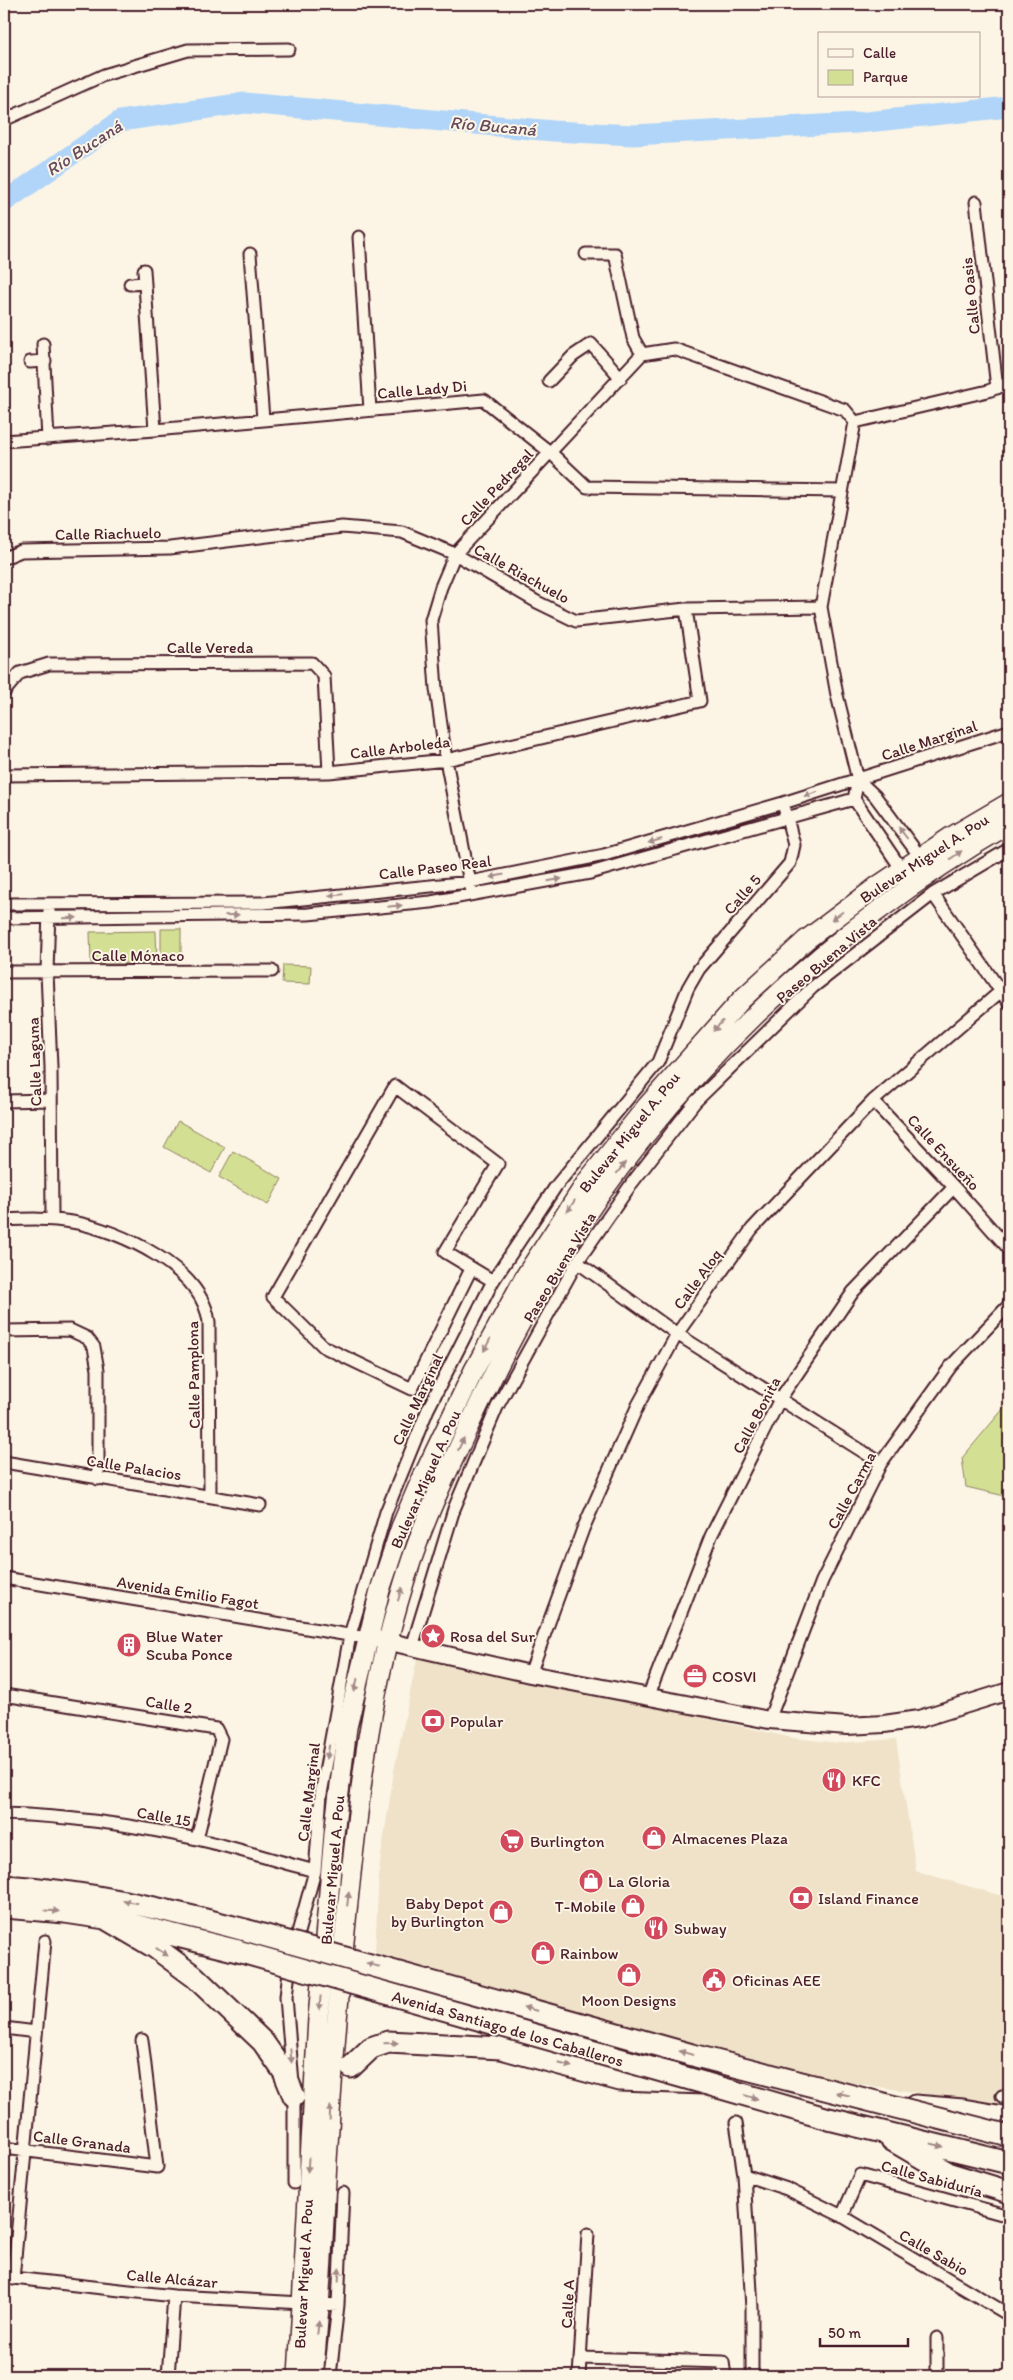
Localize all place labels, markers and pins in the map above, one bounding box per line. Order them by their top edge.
place icon: Rosa del Sur [420,1623,446,1649]
place label: Blue Water Scuba Ponce [146,1627,233,1664]
place label: Rosa del Sur [450,1627,536,1646]
building icon: Blue Water Scuba Ponce [116,1632,142,1658]
office icon: COSVI [682,1663,708,1689]
place label: COSVI [712,1667,756,1686]
bank icon: Popular [420,1708,446,1734]
place label: Popular [450,1712,504,1731]
restaurant icon: KFC [821,1767,847,1793]
place label: KFC [852,1771,881,1790]
shop icon: Almacenes Plaza [641,1825,667,1851]
supermarket icon: Burlington [499,1828,525,1854]
place label: Almacenes Plaza [672,1829,788,1848]
place label: Burlington [530,1832,605,1851]
shop icon: La Gloria [578,1868,604,1894]
place label: La Gloria [608,1872,671,1891]
bank icon: Island Finance [788,1885,814,1911]
place label: Island Finance [818,1889,919,1908]
shop icon: T-Mobile [620,1893,646,1919]
place label: Baby Depot by Burlington [391,1894,484,1931]
place label: T-Mobile [555,1897,616,1916]
shop icon: Baby Depot by Burlington [488,1899,514,1925]
restaurant icon: Subway [643,1915,669,1941]
place label: Subway [674,1919,727,1938]
shop icon: Rainbow [530,1940,556,1966]
place label: Rainbow [560,1944,619,1963]
shop icon: Moon Designs [616,1962,642,1988]
public building icon: Oficinas AEE [701,1967,727,1993]
place label: Oficinas AEE [732,1971,821,1990]
place label: Moon Designs [582,1991,676,2010]

